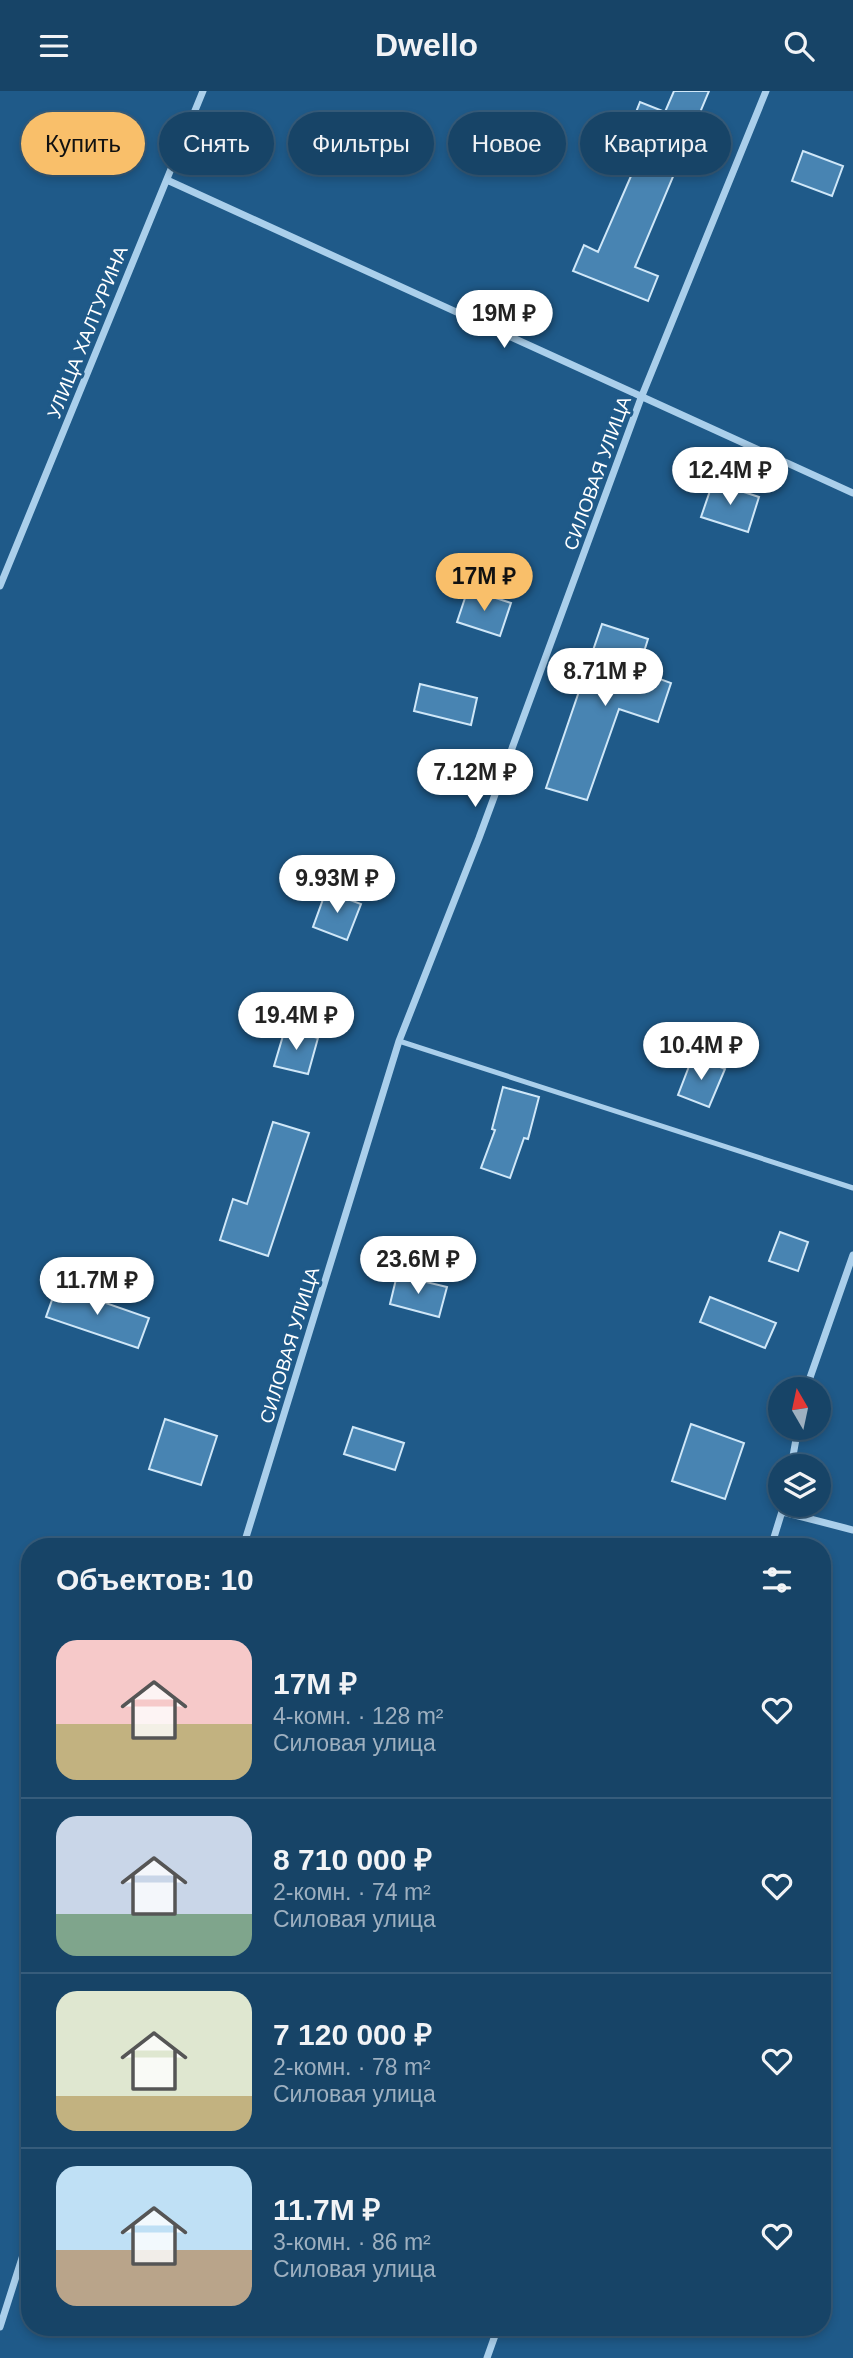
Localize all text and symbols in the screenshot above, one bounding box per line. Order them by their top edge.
icon: menu [35,27,73,65]
text: Dwello [375,27,478,63]
icon: search [780,27,818,65]
chip: Купить [21,112,145,175]
chip: Снять [159,112,274,175]
chip: Фильтры [288,112,434,175]
chip: Новое [448,112,566,175]
chip: Квартира [580,112,731,175]
street label: УЛИЦА ХАЛТУРИНА [43,243,132,422]
pin: 19M ₽ [455,291,553,350]
text: 19M ₽ [472,300,536,326]
street label: СИЛОВАЯ УЛИЦА [560,393,635,553]
pin: 12.4M ₽ [665,447,795,507]
text: 12.4M ₽ [688,457,772,483]
pin: 17M ₽ [435,553,533,613]
text: 17M ₽ [452,563,516,589]
pin: 8.71M ₽ [540,649,670,708]
text: 8.71M ₽ [563,658,647,684]
pin: 7.12M ₽ [410,749,540,809]
text: 7.12M ₽ [433,759,517,785]
pin: 9.93M ₽ [272,855,402,915]
text: 9.93M ₽ [295,865,379,891]
pin: 19.4M ₽ [231,993,361,1052]
text: 19.4M ₽ [254,1002,338,1028]
pin: 10.4M ₽ [636,1023,766,1082]
text: 10.4M ₽ [659,1032,743,1058]
pin: 23.6M ₽ [353,1237,483,1296]
text: 23.6M ₽ [376,1246,460,1272]
pin: 11.7M ₽ [32,1257,162,1317]
street label: СИЛОВАЯ УЛИЦА [256,1264,323,1426]
text: 11.7M ₽ [56,1267,138,1293]
north arrow [768,1377,831,1440]
map controls [768,1377,831,1517]
button: layers [768,1454,831,1517]
icon: filters [758,1561,796,1599]
text: Объектов: 10 [56,1563,254,1596]
text: 17M ₽ [273,1667,357,1700]
icon: home [112,1668,196,1752]
icon: heart [758,1691,796,1729]
text: 4-комн. · 128 m² [273,1703,444,1729]
text: Силовая улица [273,1730,436,1756]
text: 8 710 000 ₽ [273,1843,432,1876]
icon: home [112,1844,196,1928]
icon: heart [758,1867,796,1905]
text: 2-комн. · 74 m² [273,1879,431,1905]
text: Силовая улица [273,1906,436,1932]
text: 7 120 000 ₽ [273,2018,432,2051]
icon: home [112,2019,196,2103]
icon: heart [758,2042,796,2080]
text: 2-комн. · 78 m² [273,2054,431,2080]
text: Силовая улица [273,2081,436,2107]
text: 11.7M ₽ [273,2193,381,2226]
icon: home [112,2194,196,2278]
icon: heart [758,2217,796,2255]
text: 3-комн. · 86 m² [273,2229,431,2255]
text: Силовая улица [273,2256,436,2282]

